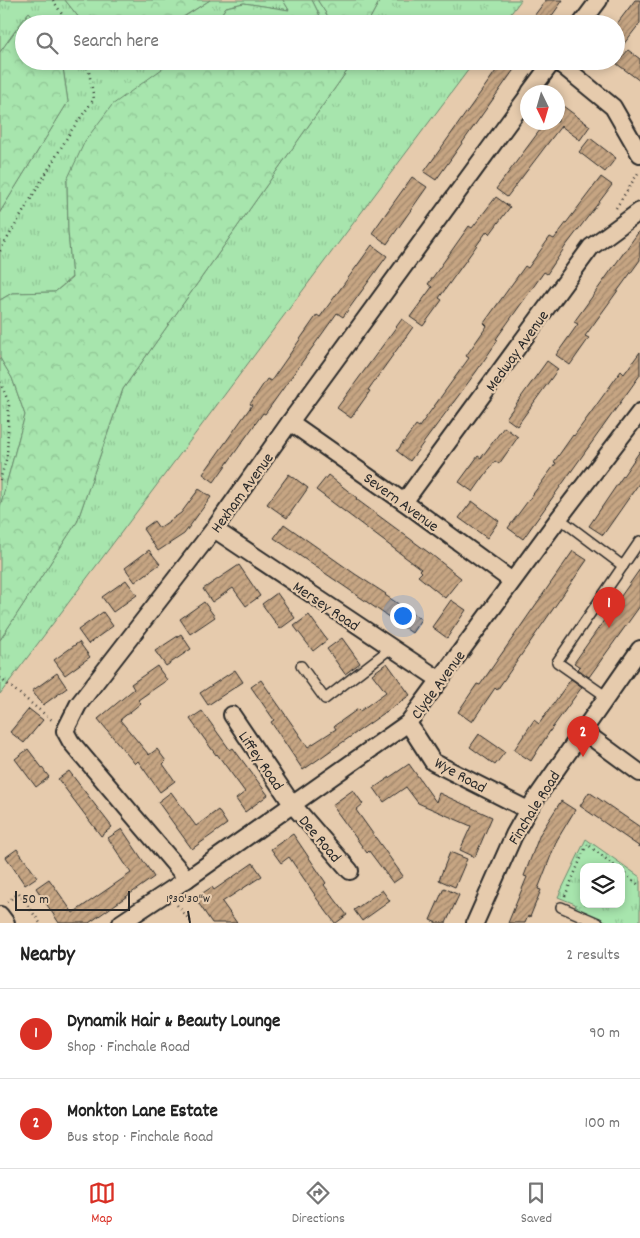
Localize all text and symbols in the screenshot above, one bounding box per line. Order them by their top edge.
search box [15,15,625,70]
icon: search [33,29,61,57]
text: Search here [73,29,159,56]
north arrow [520,85,565,130]
street label: Medway Avenue [481,306,555,397]
street label: Hexham Avenue [206,449,280,538]
street label: Severn Avenue [358,468,443,538]
street label: Mersey Road [288,576,364,638]
pin: 1 [593,587,625,628]
your location [390,603,416,629]
street label: Clyde Avenue [406,646,472,725]
pin: 2 [567,716,599,757]
street label: Liffey Road [232,727,288,796]
street label: Wye Road [430,752,490,800]
street label: Finchale Road [503,767,567,850]
street label: Dee Road [292,811,346,868]
map controls [580,863,625,908]
button: layers [580,863,625,908]
scale bar [15,888,130,911]
text: 50 m [22,890,49,910]
text: 1°30'30"W [166,891,210,908]
text: Nearby [20,941,75,971]
text: 2 results [566,944,620,967]
text: Dynamik Hair & Beauty Lounge [67,1009,281,1036]
text: 1 [34,1022,38,1045]
text: 90 m [589,1022,620,1045]
text: Shop · Finchale Road [67,1036,190,1059]
text: Monkton Lane Estate [67,1099,218,1126]
text: 2 [33,1112,40,1135]
text: 100 m [584,1112,620,1135]
text: Bus stop · Finchale Road [67,1126,213,1149]
tab: Map [88,1179,116,1229]
tab: Directions [292,1179,345,1229]
tab: Saved [521,1179,552,1229]

